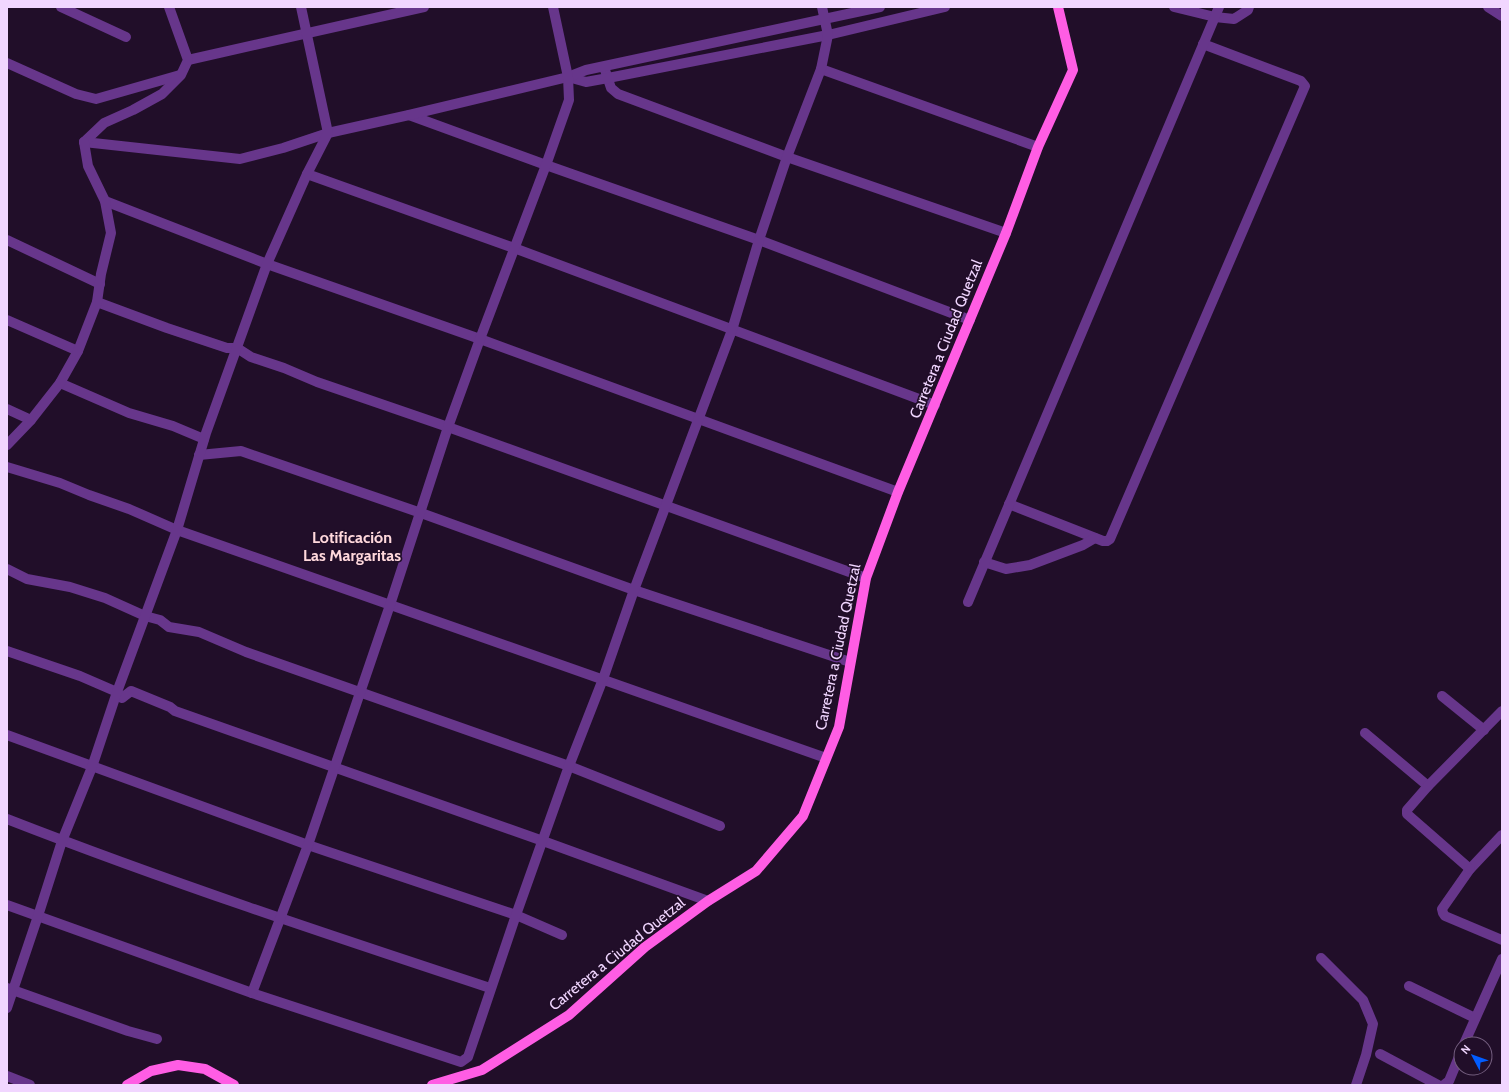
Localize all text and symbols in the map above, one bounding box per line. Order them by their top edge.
street label: Carretera a Ciudad Quetzal [906,257,986,421]
district label: Lotificación Las Margaritas [303,528,401,565]
street label: Carretera a Ciudad Quetzal [812,562,865,732]
street label: Carretera a Ciudad Quetzal [545,893,689,1014]
north arrow [1453,1036,1493,1076]
text: N [1458,1042,1473,1057]

